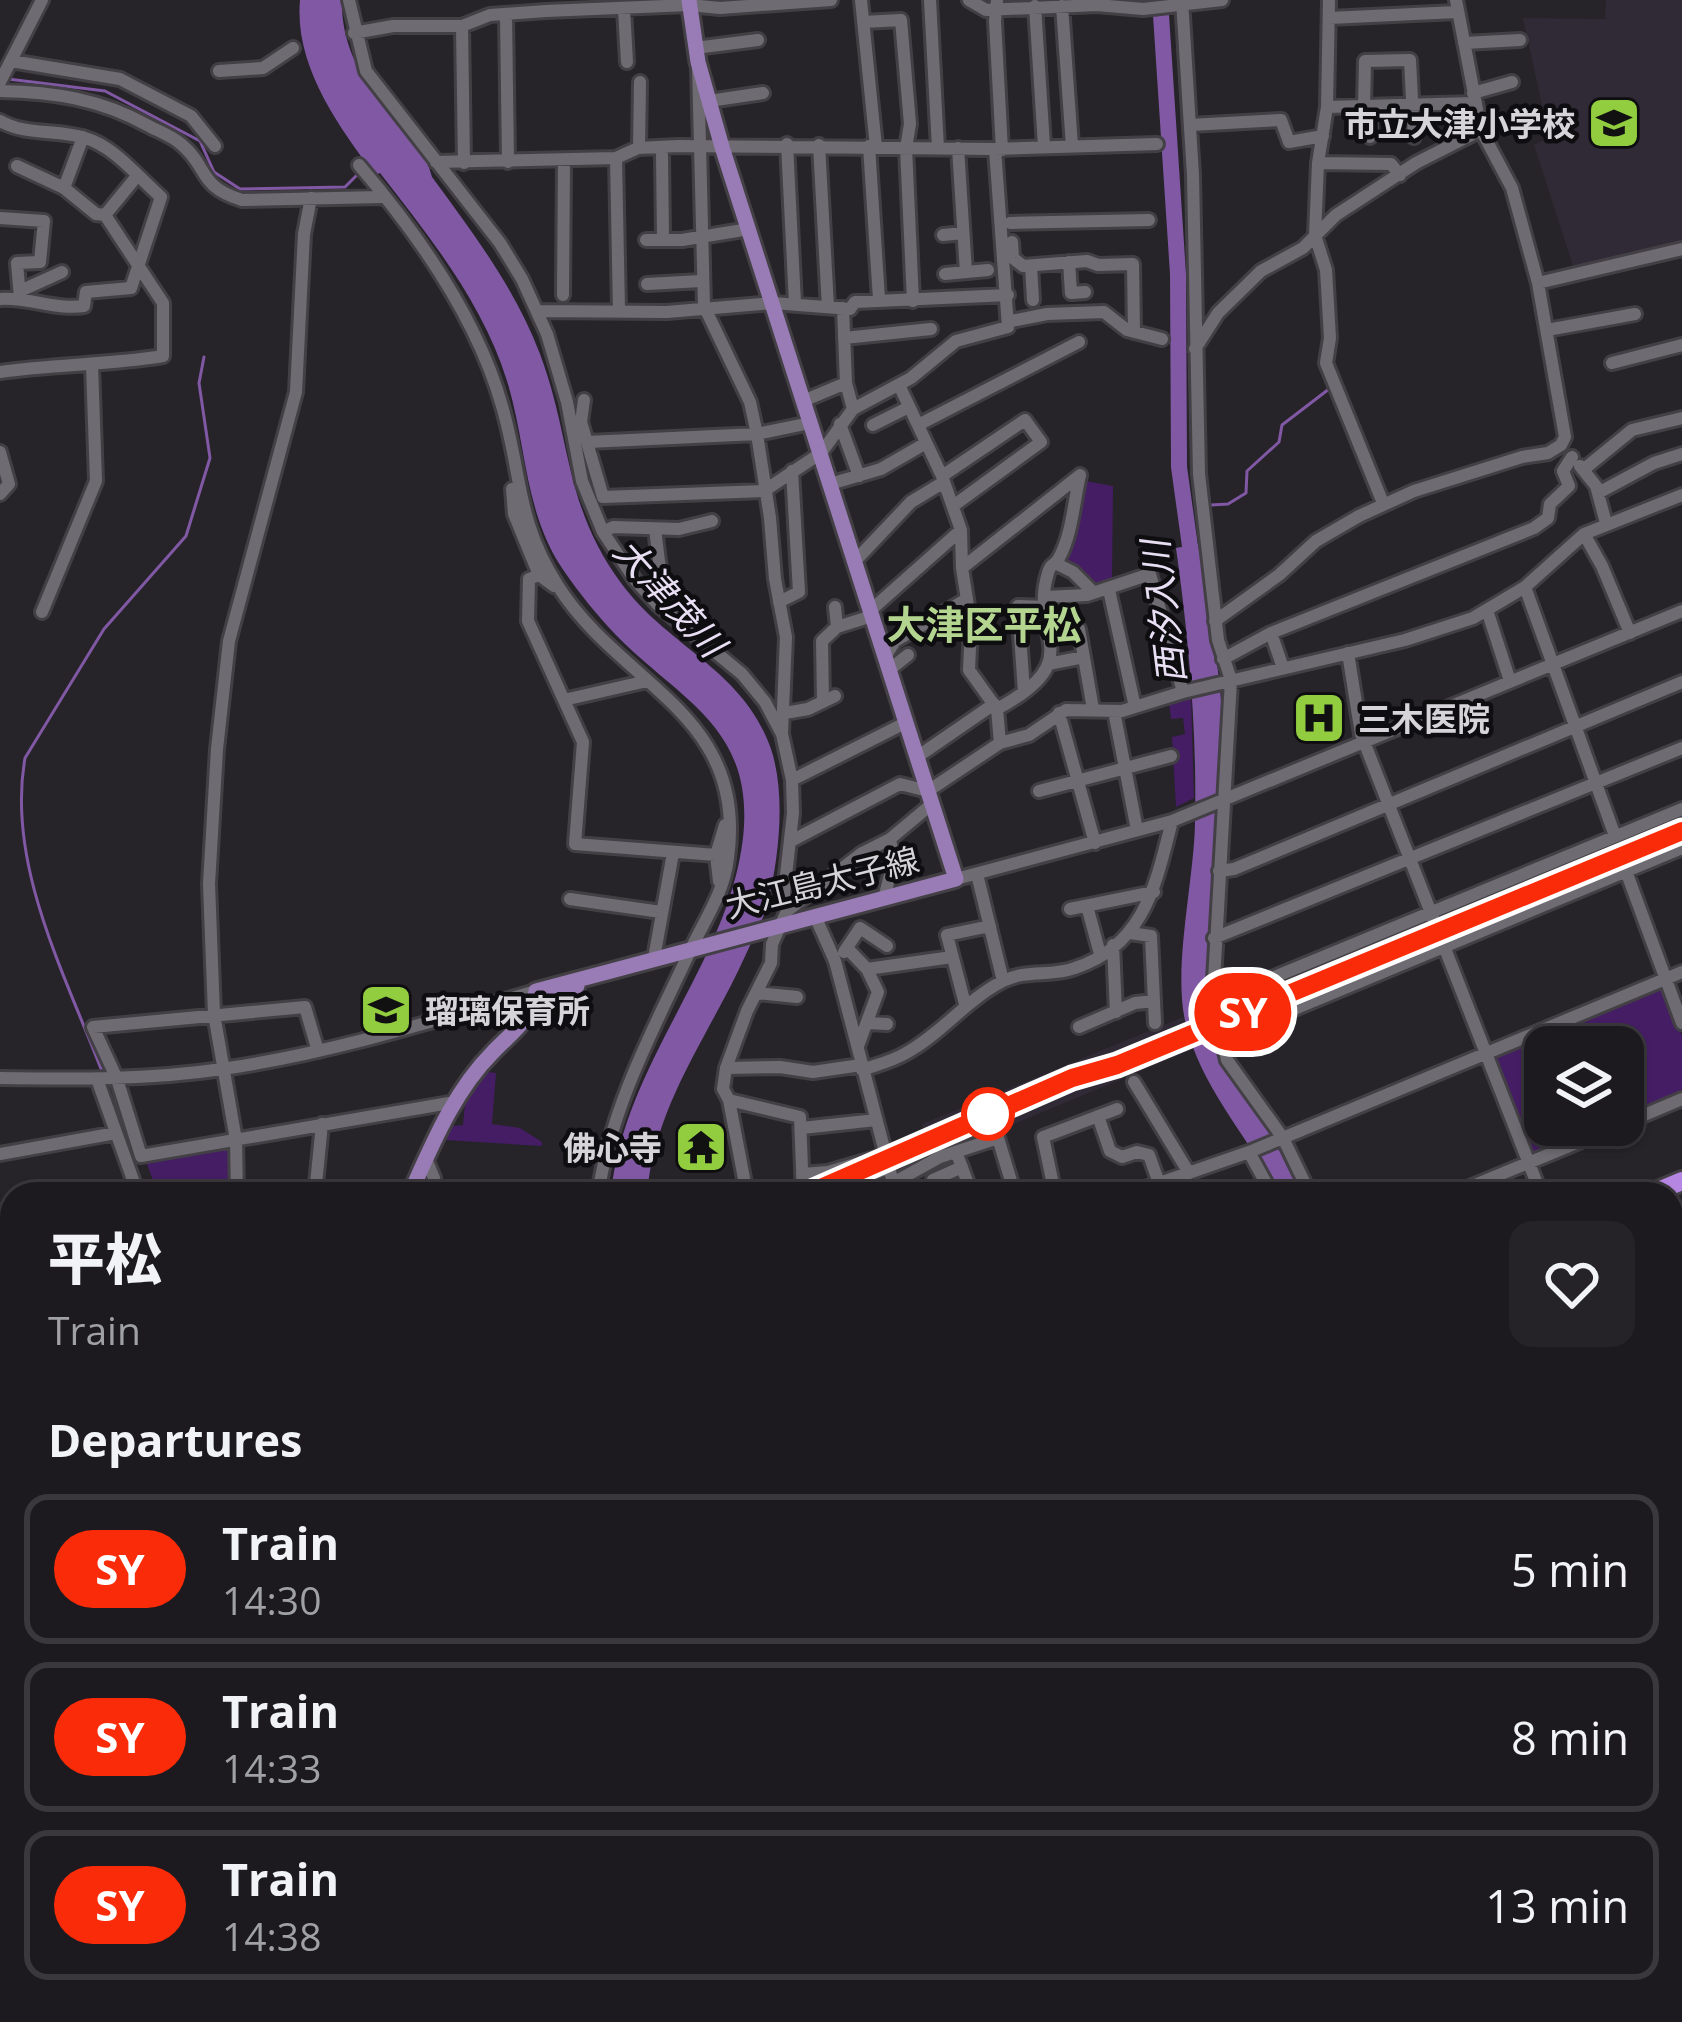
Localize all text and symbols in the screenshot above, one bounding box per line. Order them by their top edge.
school or university icon: 市立大津小学校 [1586,95,1642,151]
place label: 市立大津小学校 [1344,101,1575,146]
water label: 大津茂川 [604,527,739,670]
water label: 西汐入川 [1129,534,1196,686]
district label: 大津区平松 [886,597,1082,650]
hospital icon: 三木医院 [1291,690,1347,746]
place label: 三木医院 [1358,696,1490,741]
street label: 大江島太子線 [720,836,924,928]
line badge: SY [1189,973,1297,1051]
school or university icon: 瑠璃保育所 [358,982,414,1038]
text: SY [1218,983,1268,1040]
place label: 瑠璃保育所 [425,988,590,1033]
map controls [1524,1026,1644,1146]
button: layers [1524,1026,1644,1146]
unlabelled marker [963,1089,1013,1139]
temple icon: 佛心寺 [673,1119,729,1175]
place label: 佛心寺 [563,1125,662,1170]
text: 平松 [48,1219,162,1297]
button: heart [1509,1221,1635,1347]
text: Train [48,1303,141,1356]
text: Departures [48,1409,303,1470]
text: Train [222,1512,339,1573]
text: 5 min [1511,1539,1629,1600]
text: SY [95,1540,145,1597]
text: 14:30 [222,1573,321,1626]
text: Train [222,1680,339,1741]
text: 8 min [1511,1707,1629,1768]
text: SY [95,1708,145,1765]
text: 14:33 [222,1741,321,1794]
text: Train [222,1848,339,1909]
text: 13 min [1485,1875,1629,1936]
text: SY [95,1876,145,1933]
text: 14:38 [222,1909,321,1962]

